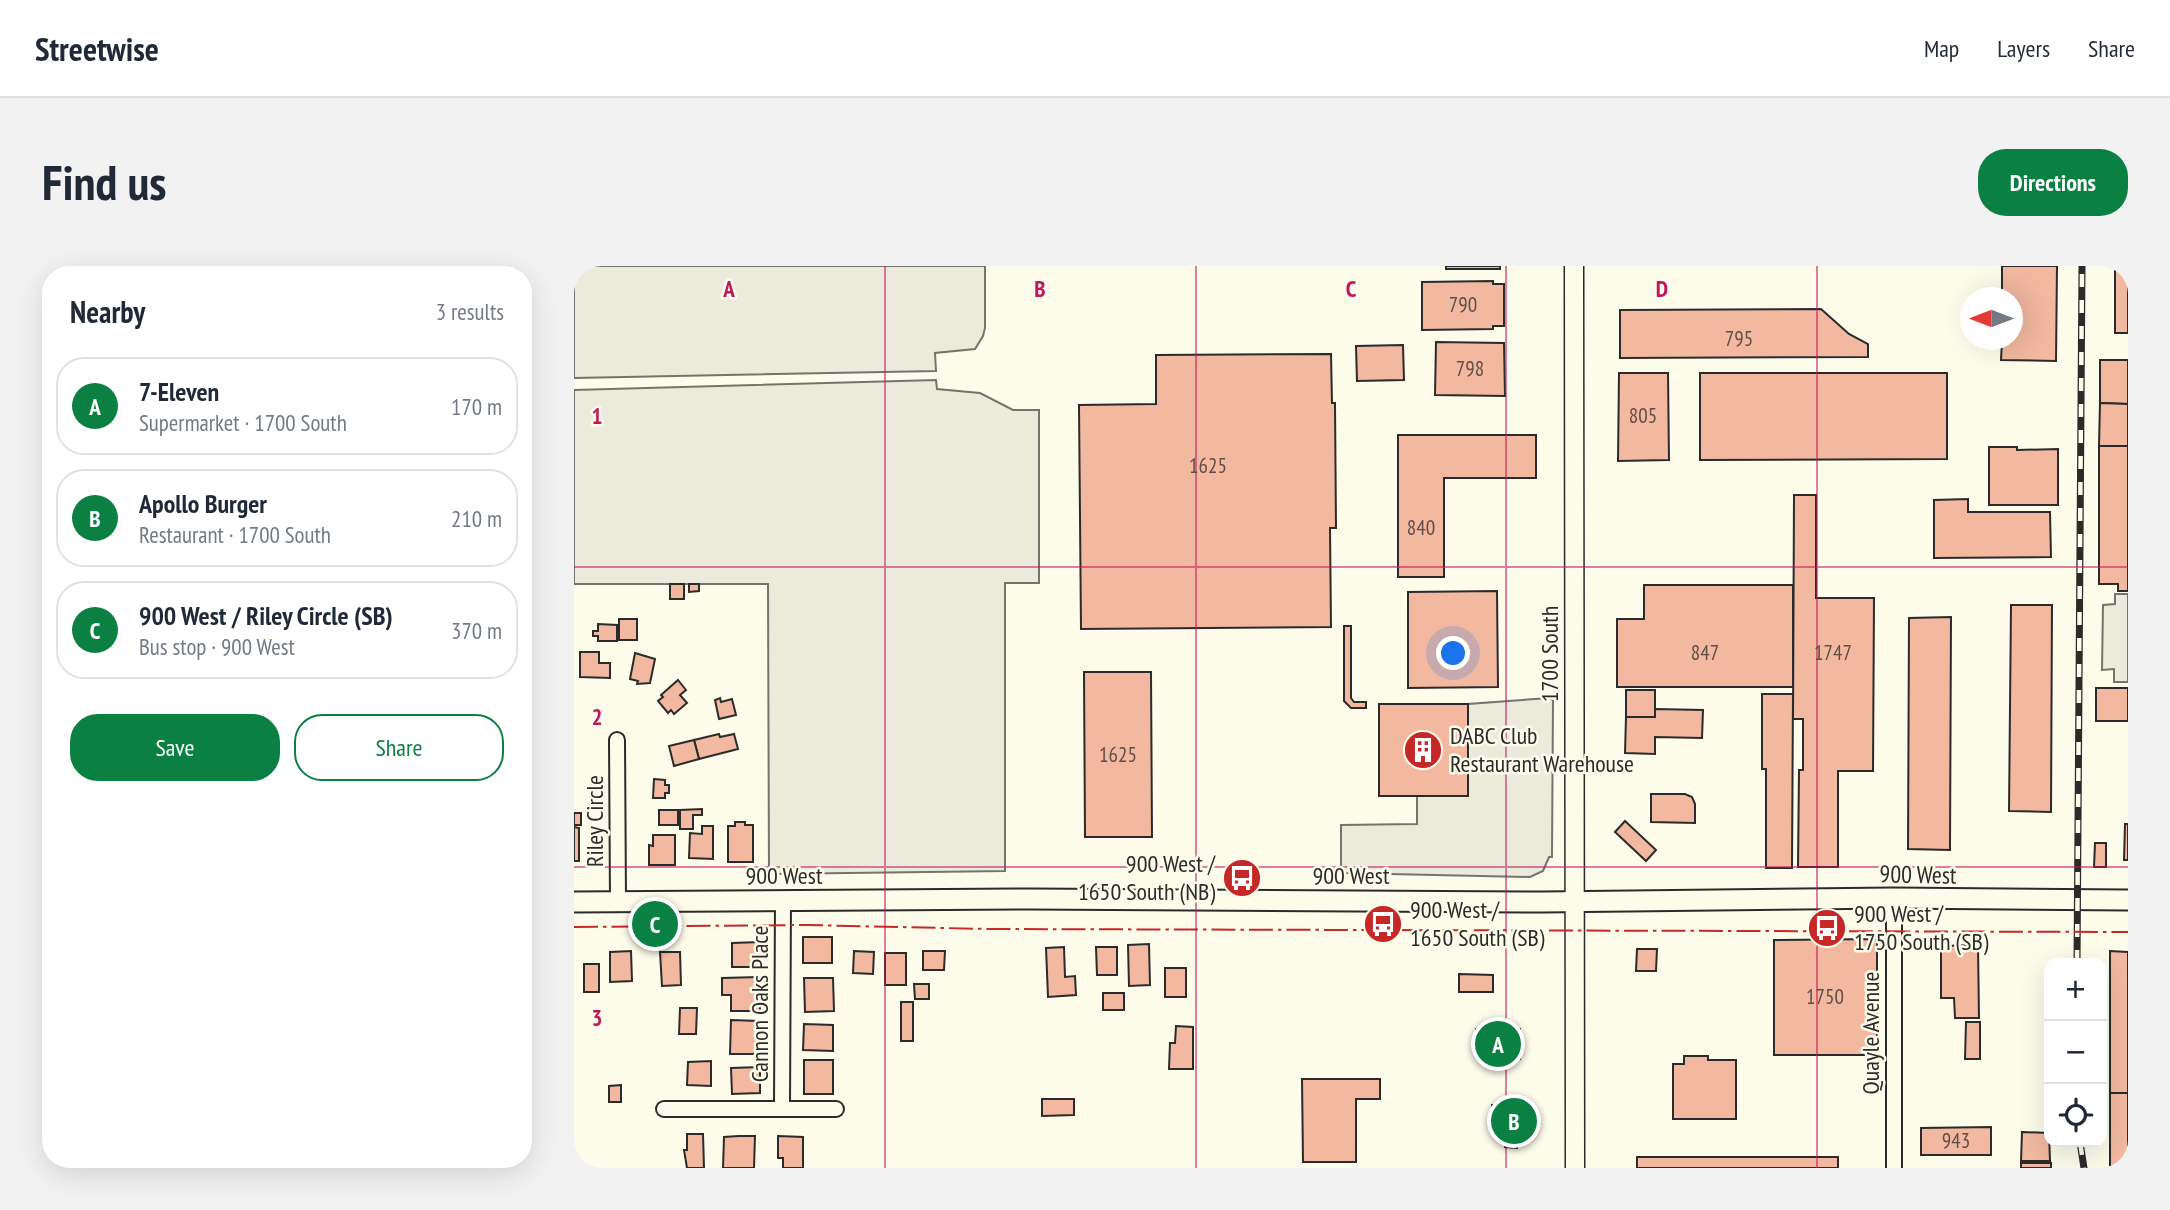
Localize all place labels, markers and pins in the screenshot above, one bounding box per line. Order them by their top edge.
place label: DABC Club Restaurant Warehouse [1450,720,1634,779]
building icon: DABC Club Restaurant Warehouse [1402,729,1444,771]
place label: 900 West / 1650 South (NB) [1078,848,1216,907]
bus stop icon: 900 West / 1650 South (NB) [1221,857,1263,899]
place label: 900 West / 1650 South (SB) [1410,894,1545,953]
pin: C [632,898,678,950]
place label: 900 West / 1750 South (SB) [1854,898,1989,957]
bus stop icon: 900 West / 1650 South (SB) [1362,903,1404,945]
bus stop icon: 900 West / 1750 South (SB) [1806,907,1848,949]
pin: A [1475,1018,1521,1070]
pin: B [1491,1095,1537,1147]

